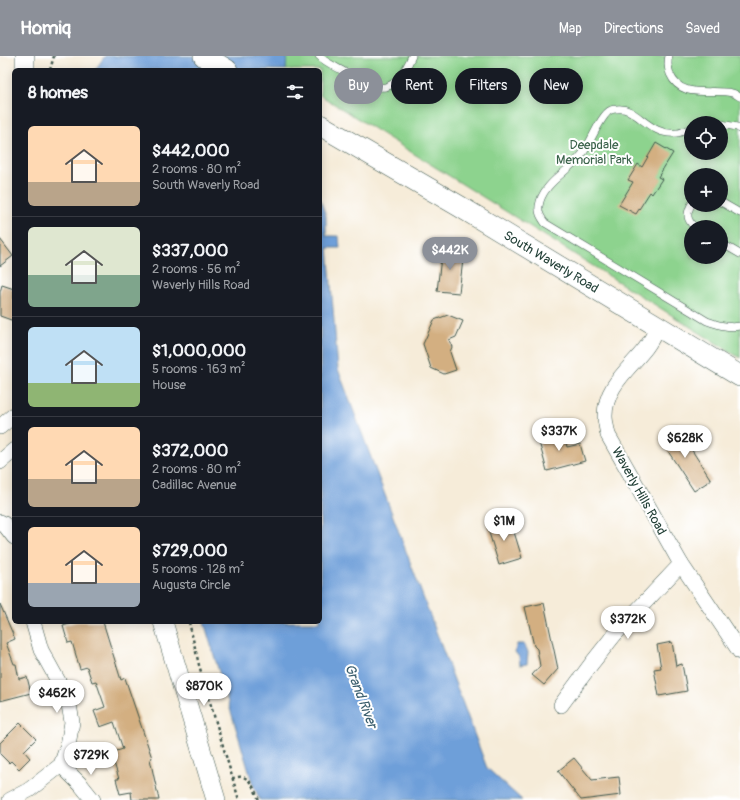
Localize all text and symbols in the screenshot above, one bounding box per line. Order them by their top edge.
text: Homiq [20,16,71,40]
text: Map [559,20,582,37]
text: Directions [604,20,663,37]
text: Saved [685,20,720,37]
chip: Buy [334,68,383,104]
chip: Rent [391,68,447,104]
chip: Filters [455,68,521,104]
chip: New [529,68,583,104]
icon: filters [284,81,306,103]
text: 8 homes [28,82,88,103]
map controls [684,116,728,264]
button: locate [684,116,728,160]
park label: Deepdale Memorial Park [556,137,632,168]
text: $442,000 [152,140,230,161]
icon: home [60,142,108,190]
text: 2 rooms · 80 m² [152,161,241,177]
button: + [684,168,728,212]
text: South Waverly Road [152,177,260,193]
button: − [684,220,728,264]
street label: South Waverly Road [501,227,601,297]
pin: $442K [422,237,478,271]
text: $337,000 [152,240,228,261]
text: $442K [431,242,469,258]
icon: home [60,243,108,291]
text: 2 rooms · 56 m² [152,261,240,277]
text: Waverly Hills Road [152,277,250,293]
text: $1,000,000 [152,340,246,361]
icon: home [60,343,108,391]
text: 5 rooms · 163 m² [152,361,246,377]
text: House [152,377,186,393]
pin: $337K [531,418,587,452]
text: $337K [541,423,577,439]
pin: $628K [657,425,713,459]
text: $628K [667,430,703,446]
text: $372,000 [152,440,228,461]
icon: home [60,443,108,491]
street label: Waverly Hills Road [608,444,670,538]
text: 2 rooms · 80 m² [152,461,241,477]
text: Cadillac Avenue [152,477,236,493]
pin: $1M [485,508,523,542]
text: $1M [493,513,515,529]
text: $729,000 [152,540,228,561]
icon: home [60,543,108,591]
text: 5 rooms · 128 m² [152,561,245,577]
text: Augusta Circle [152,577,231,593]
pin: $372K [600,606,656,640]
text: $372K [610,611,646,627]
water label: Grand River [341,661,382,732]
pin: $870K [176,673,232,707]
text: $870K [185,678,223,694]
pin: $462K [29,680,85,714]
text: $462K [38,685,76,701]
pin: $729K [63,742,119,776]
text: $729K [73,747,109,763]

